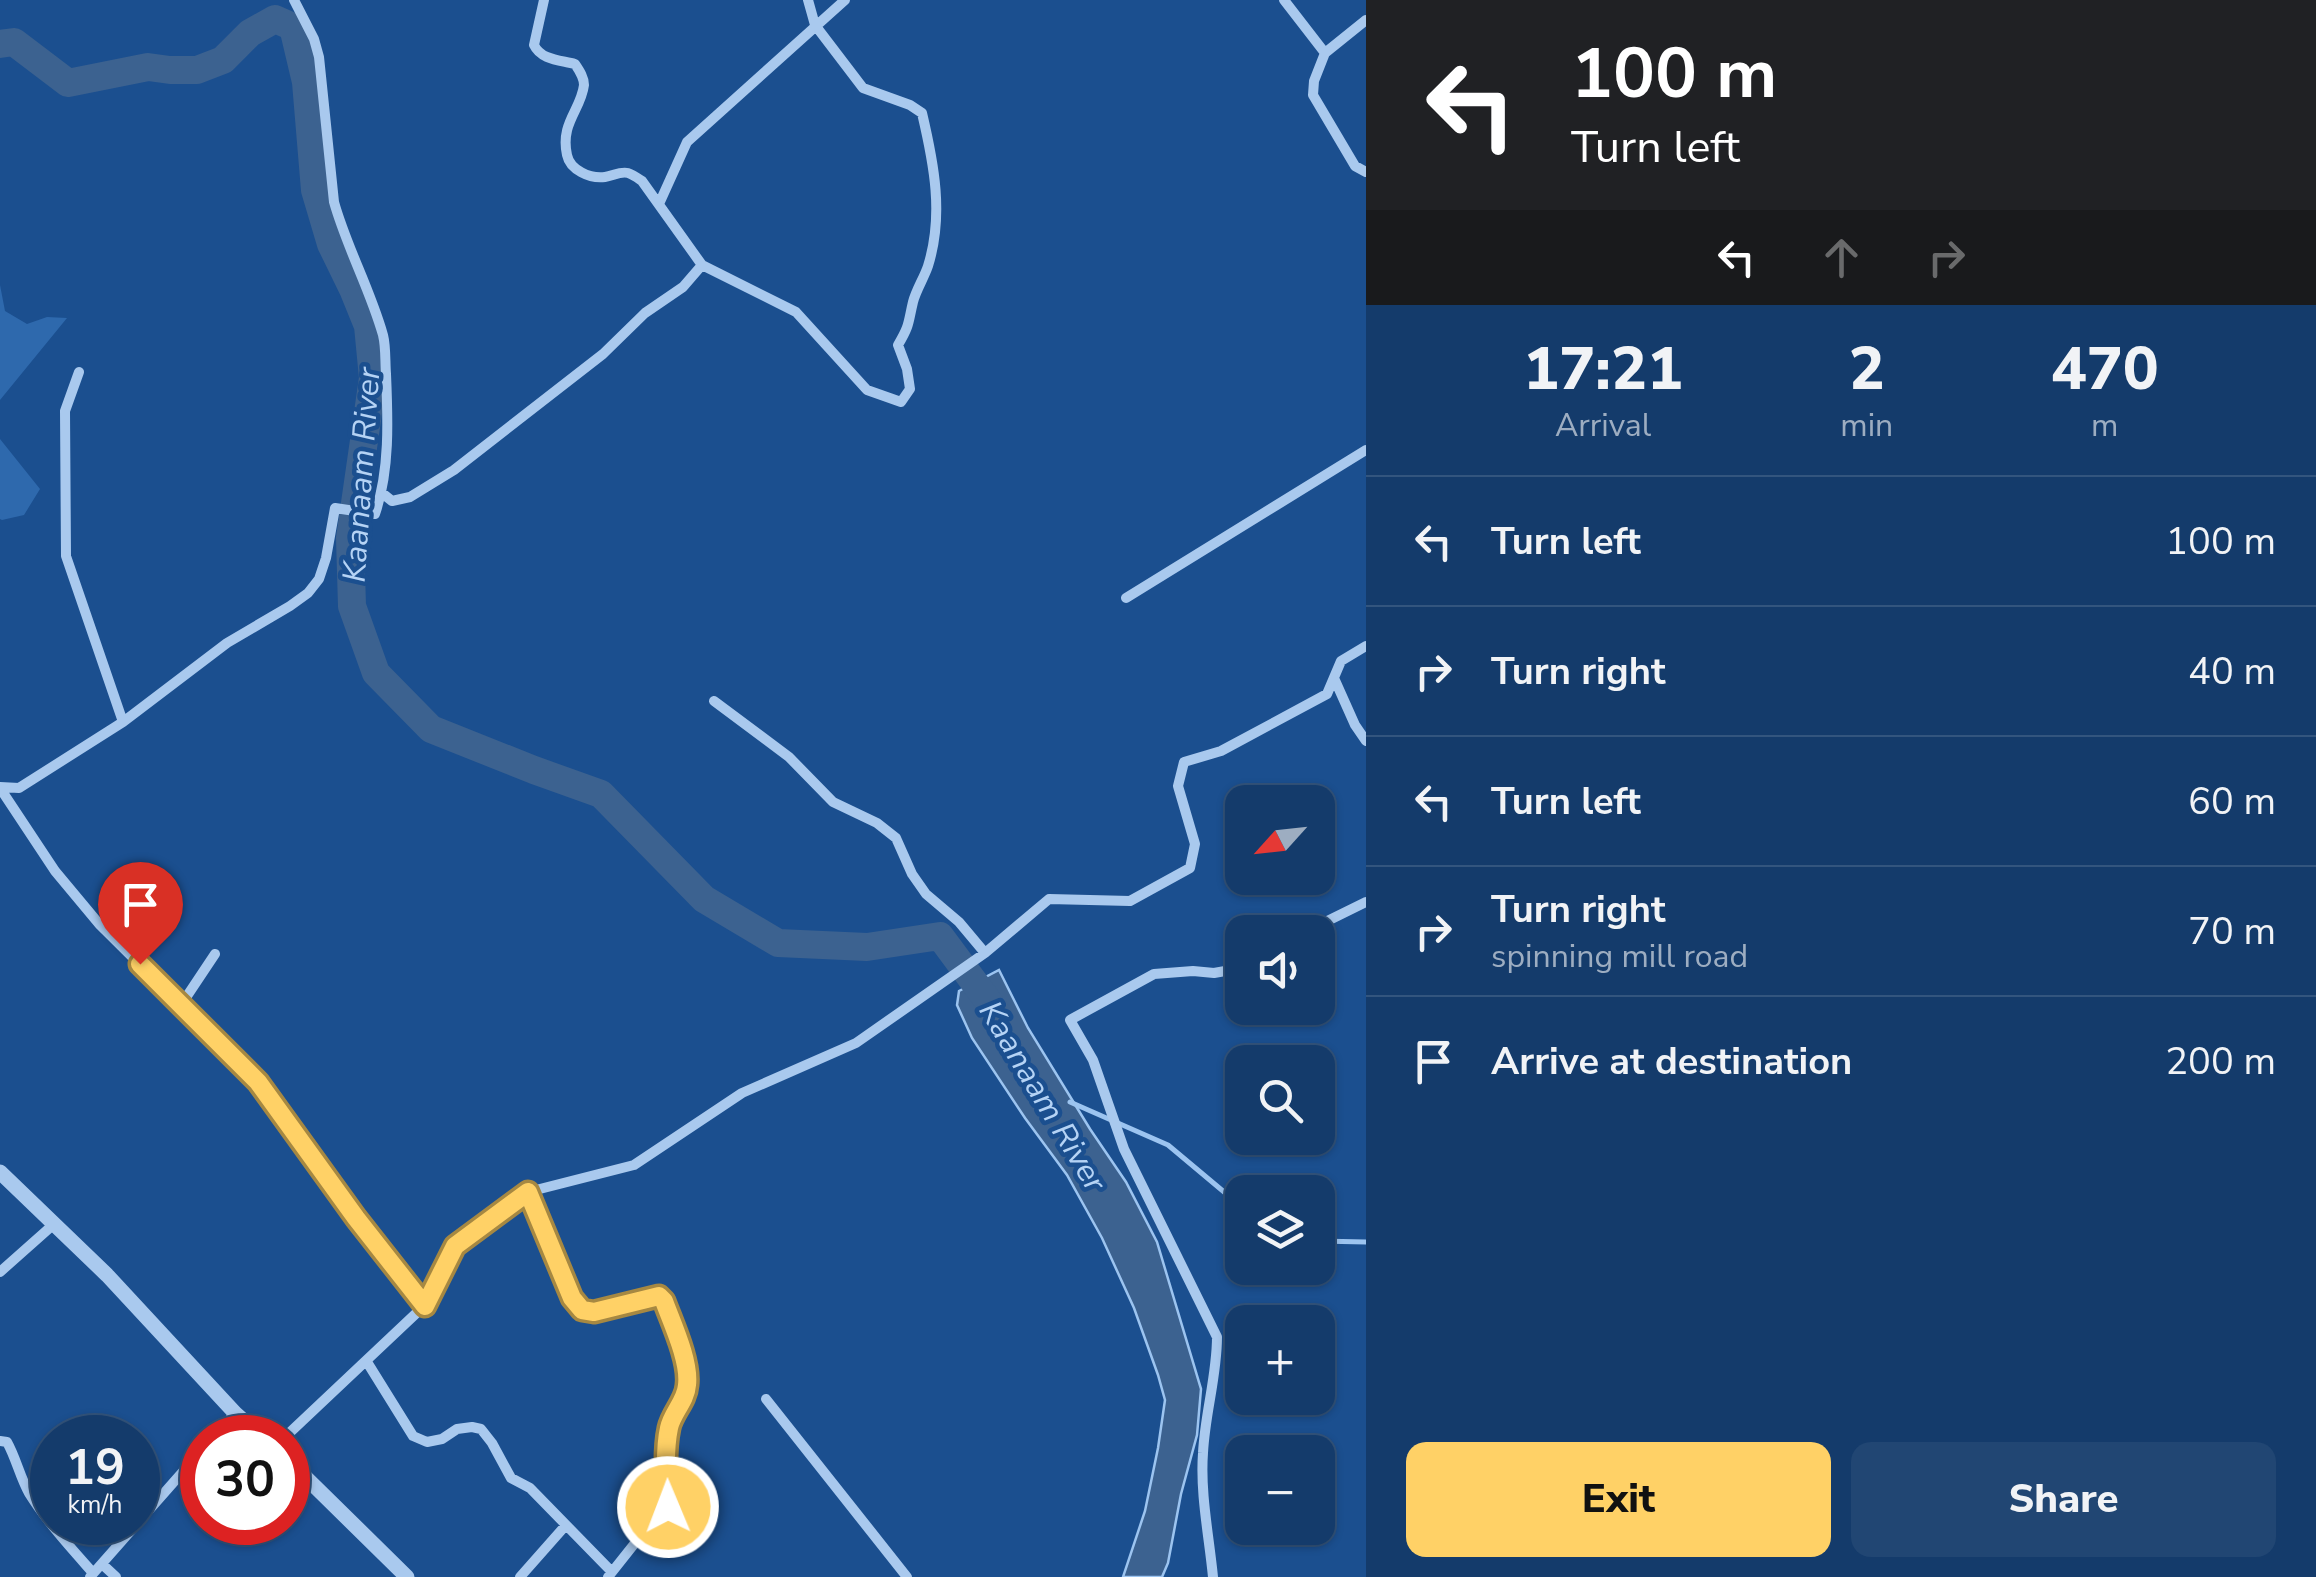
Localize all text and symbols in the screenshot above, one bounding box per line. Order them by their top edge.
text: 100 m [1571,26,1777,122]
icon: left [1406,40,1536,170]
text: Turn left [1571,117,1740,178]
icon: left [1709,230,1764,285]
icon: ahead [1814,230,1869,285]
icon: right [1919,230,1974,285]
text: 17:21 [1523,328,1683,410]
text: 2 [1849,328,1885,410]
text: 470 [2051,328,2159,410]
water label: Kaanaam River [333,365,391,584]
text: Arrival [1555,404,1651,447]
text: min [1840,404,1893,447]
text: m [2091,404,2118,447]
icon: left [1406,514,1461,569]
text: Turn left [1491,516,1641,567]
text: 100 m [2165,516,2276,567]
icon: right [1406,644,1461,699]
text: Turn right [1491,646,1666,697]
text: 40 m [2188,646,2276,697]
icon: left [1406,774,1461,829]
text: Turn left [1491,776,1641,827]
text: 60 m [2188,776,2276,827]
north arrow [1225,785,1335,895]
map controls [1225,785,1335,1545]
pin [98,862,183,965]
icon: arrive [113,877,168,932]
text: Turn right [1491,884,1666,935]
icon: right [1406,904,1461,959]
text: 70 m [2188,906,2276,957]
button: sound [1225,915,1335,1025]
text: spinning mill road [1491,935,1748,978]
water label: Kaanaam River [969,993,1117,1201]
icon: arrive [1406,1034,1461,1089]
text: Arrive at destination [1491,1036,1852,1087]
text: 200 m [2165,1036,2276,1087]
button: search [1225,1045,1335,1155]
button: layers [1225,1175,1335,1285]
button: + [1225,1305,1335,1415]
speed limit sign: 30 [180,1415,310,1545]
text: 19 [65,1433,125,1502]
button: − [1225,1435,1335,1545]
button: Exit [1406,1442,1831,1557]
button: Share [1851,1442,2276,1557]
position arrow [616,1455,720,1559]
text: km/h [67,1488,123,1522]

